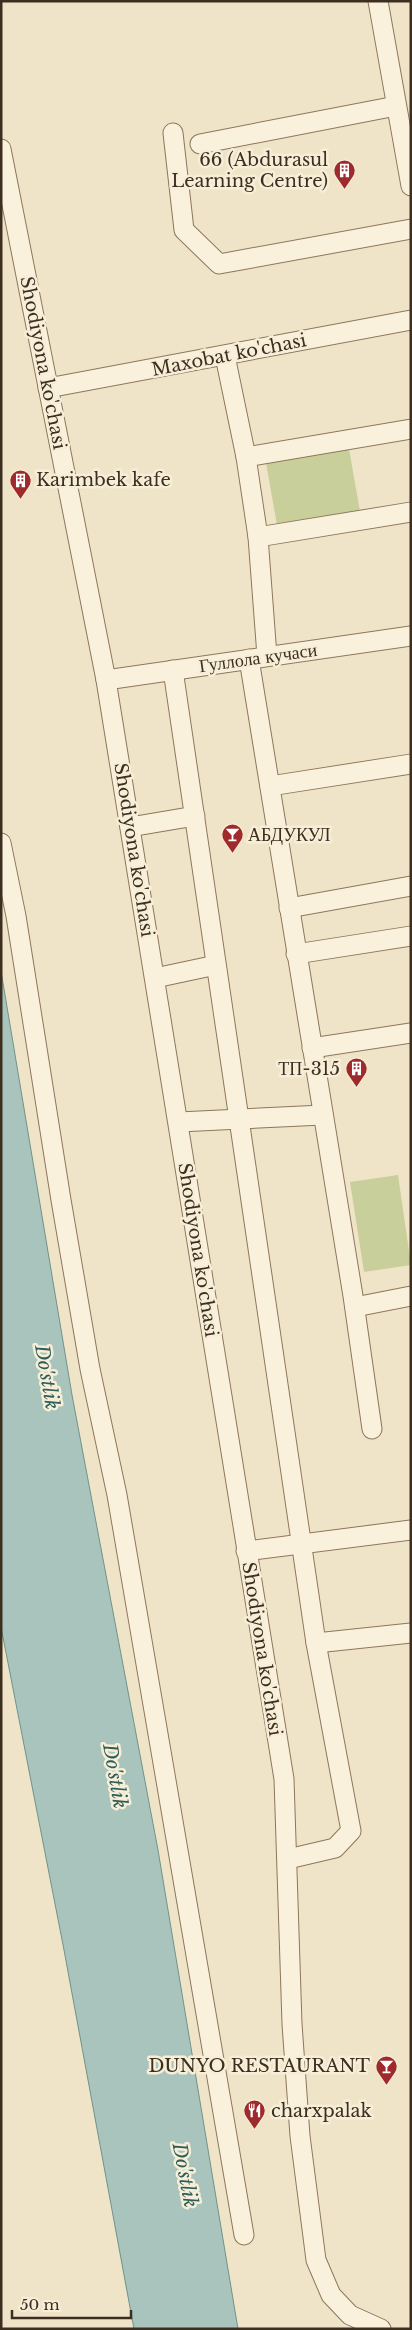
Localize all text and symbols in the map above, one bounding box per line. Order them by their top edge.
place label: 66 (Abdurasul Learning Centre) [171,149,328,192]
building icon: 66 (Abdurasul Learning Centre) [332,158,356,189]
street label: Shodiyona ko'chasi [15,275,71,451]
street label: Maxobat ko'chasi [150,329,308,381]
building icon: Karimbek kafe [8,468,32,499]
place label: Karimbek kafe [36,469,171,491]
street label: Гуллола кучаси [198,639,319,677]
street label: Shodiyona ko'chasi [109,761,159,939]
bar icon: АБДУКУЛ [220,823,244,854]
place label: АБДУКУЛ [248,824,330,846]
building icon: ТП-315 [344,1057,368,1088]
place label: ТП-315 [278,1058,340,1080]
street label: Shodiyona ko'chasi [173,1161,223,1339]
water label: Do'stlik [30,1342,64,1411]
street label: Shodiyona ko'chasi [237,1560,287,1738]
water label: Do'stlik [98,1741,132,1810]
bar icon: DUNYO RESTAURANT [374,2054,398,2085]
place label: DUNYO RESTAURANT [149,2055,371,2077]
restaurant icon: charxpalak [243,2099,267,2130]
place label: charxpalak [271,2100,372,2122]
water label: Do'stlik [167,2140,203,2209]
scale bar [12,2288,131,2320]
text: 50 m [20,2295,60,2314]

